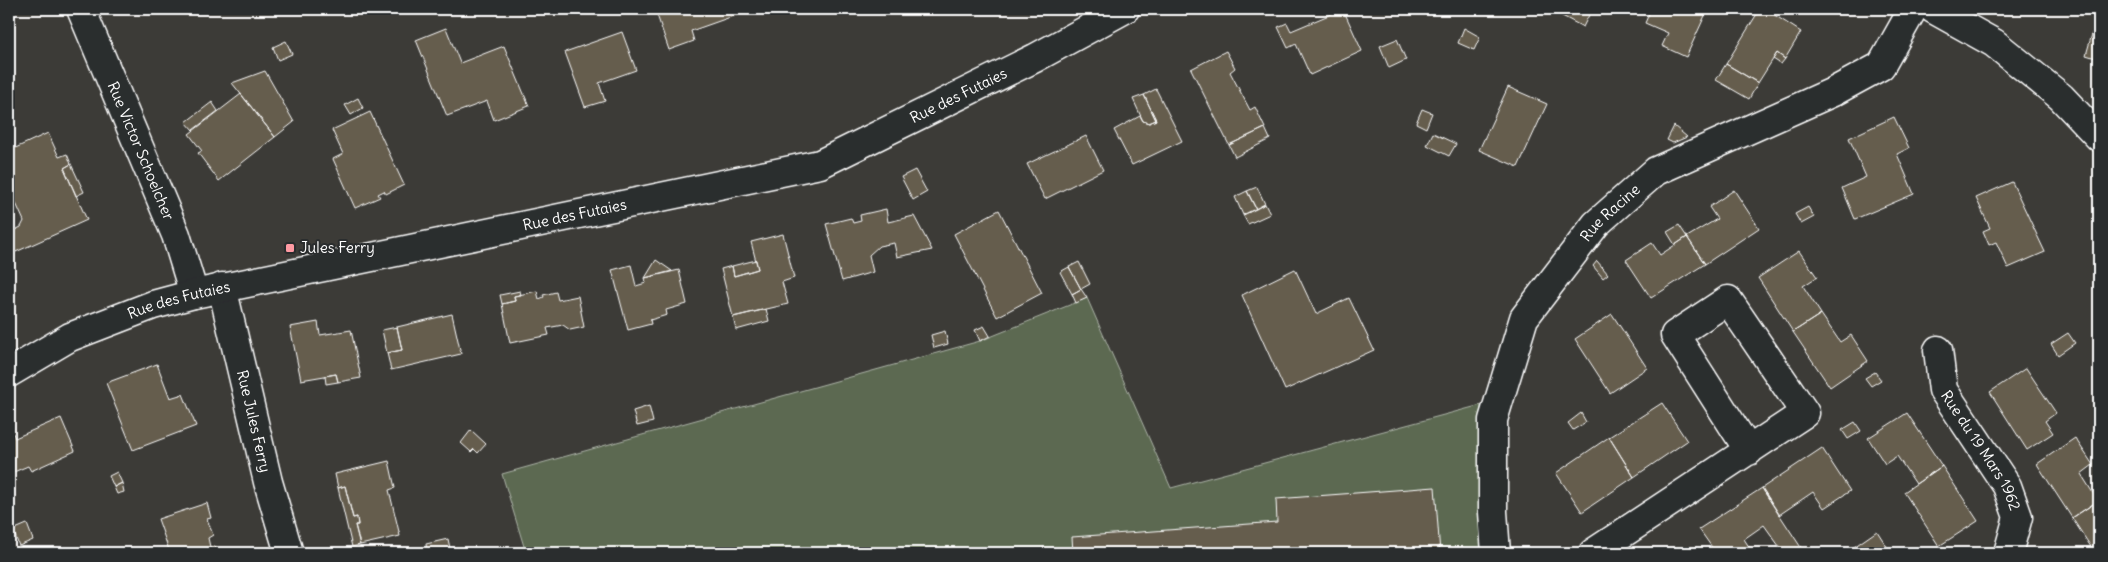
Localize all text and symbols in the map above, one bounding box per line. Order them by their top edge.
street label: Rue des Futaies [907,63,1010,127]
street label: Rue Victor Schoelcher [104,79,179,223]
street label: Rue Racine [1576,180,1644,245]
street label: Rue des Futaies [521,194,628,235]
place label: Jules Ferry [300,238,375,257]
marker: Jules Ferry [284,242,296,254]
street label: Rue des Futaies [125,277,232,323]
street label: Rue Jules Ferry [233,368,275,474]
street label: Rue du 19 Mars 1962 [1937,387,2025,513]

